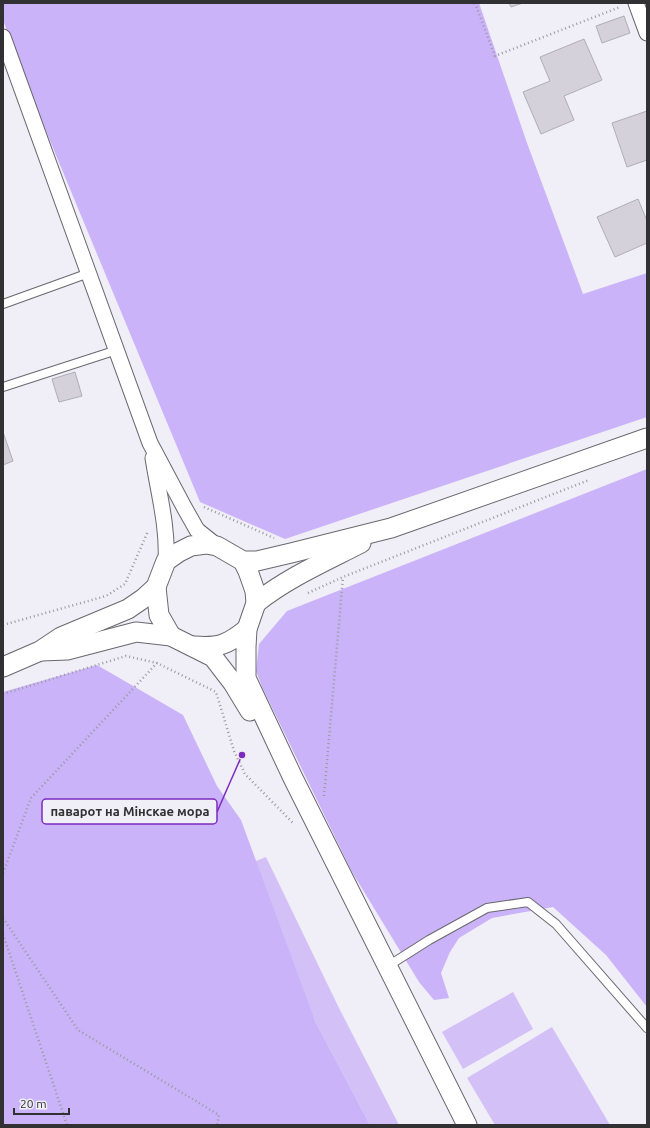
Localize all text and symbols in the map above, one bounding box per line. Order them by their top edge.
callout: паварот на Мінскае мора [42,799,217,824]
text: паварот на Мінскае мора [50,804,210,818]
scale bar [14,1090,69,1116]
text: 20 m [20,1097,47,1110]

